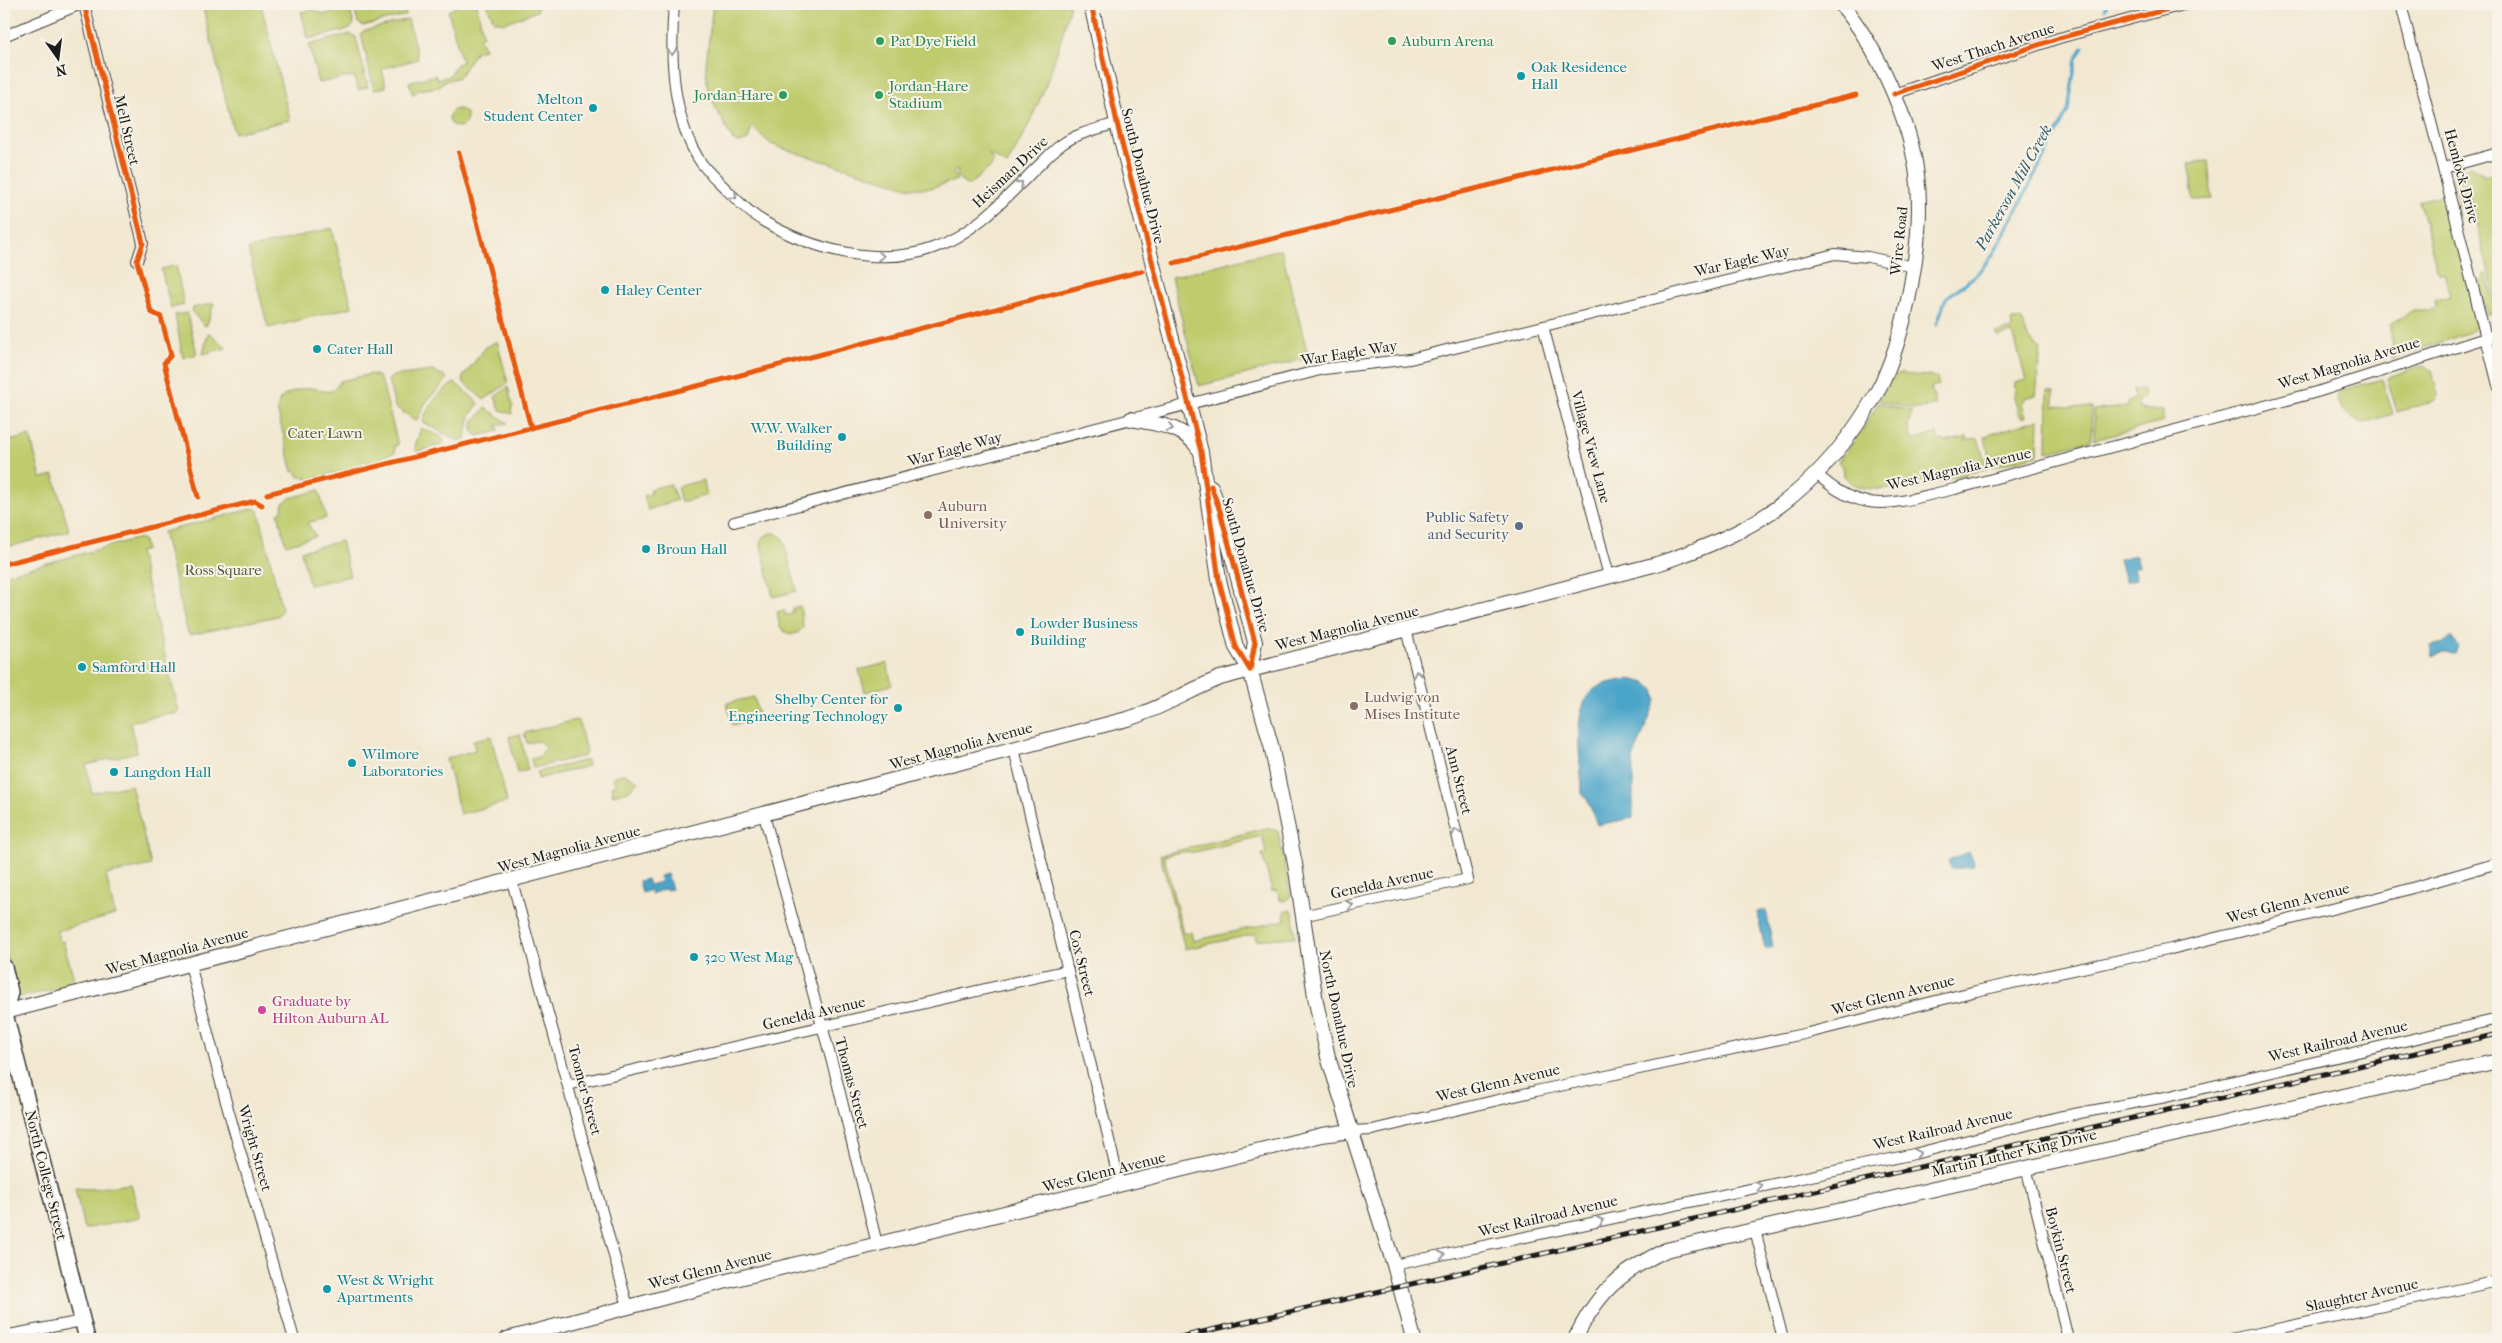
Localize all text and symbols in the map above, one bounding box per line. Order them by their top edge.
street label: West Thach Avenue [1929,19,2057,76]
north arrow [32,32,82,82]
place label: Pat Dye Field [890,32,977,50]
place label: Auburn Arena [1401,32,1495,50]
marker: Pat Dye Field [874,35,886,47]
marker: Auburn Arena [1386,35,1398,47]
one-way arrow [667,49,678,57]
place label: Oak Residence Hall [1531,58,1628,93]
text: N [53,61,68,80]
marker: Oak Residence Hall [1515,70,1527,82]
place label: Jordan-Hare Stadium [888,77,969,112]
place label: Jordan-Hare [693,86,774,104]
marker: Jordan-Hare [777,89,789,101]
marker: Jordan-Hare Stadium [873,89,885,101]
place label: Melton Student Center [483,90,584,125]
street label: Mell Street [110,93,144,168]
marker: Melton Student Center [587,102,599,114]
street label: South Donahue Drive [1117,106,1169,246]
water label: Parkerson Mill Creek [1970,121,2056,254]
street label: Hemlock Drive [2441,127,2483,226]
street label: Heisman Drive [968,132,1052,212]
one-way arrow [1015,181,1024,190]
one-way arrow [728,191,737,200]
street label: Wire Road [1886,205,1912,277]
street label: War Eagle Way [1692,241,1792,281]
one-way arrow [877,250,885,261]
place label: Haley Center [615,281,702,299]
marker: Haley Center [599,284,611,296]
street label: West Magnolia Avenue [2275,333,2423,393]
street label: War Eagle Way [1299,336,1400,370]
place label: Cater Hall [327,340,394,358]
marker: Cater Hall [311,343,323,355]
street label: Village View Lane [1567,388,1615,506]
place label: W.W. Walker Building [750,419,833,454]
one-way arrow [1165,422,1174,432]
park label: Cater Lawn [287,424,363,442]
street label: War Eagle Way [905,427,1005,471]
marker: W.W. Walker Building [836,431,848,443]
street label: West Magnolia Avenue [1884,444,2033,495]
street label: South Donahue Drive [1218,496,1274,635]
place label: Auburn University [937,497,1008,532]
place label: Public Safety and Security [1425,508,1510,543]
marker: Auburn University [922,509,934,521]
marker: Public Safety and Security [1513,520,1525,532]
place label: Broun Hall [656,540,727,558]
marker: Broun Hall [640,543,652,555]
park label: Ross Square [184,561,262,579]
street label: West Magnolia Avenue [1272,601,1421,655]
place label: Lowder Business Building [1030,614,1138,649]
marker: Lowder Business Building [1014,626,1026,638]
place label: Samford Hall [92,658,176,676]
marker: Samford Hall [76,661,88,673]
one-way arrow [1412,670,1423,679]
place label: Ludwig von Mises Institute [1364,688,1461,723]
place label: Shelby Center for Engineering Technology [728,690,889,725]
marker: Ludwig von Mises Institute [1348,700,1360,712]
marker: Shelby Center for Engineering Technology [892,702,904,714]
street label: West Magnolia Avenue [887,718,1035,774]
street label: Ann Street [1442,743,1476,817]
place label: Wilmore Laboratories [361,745,444,780]
marker: Wilmore Laboratories [346,757,358,769]
place label: Langdon Hall [124,763,211,781]
marker: Langdon Hall [108,766,120,778]
street label: West Magnolia Avenue [495,821,643,877]
one-way arrow [1451,828,1462,837]
street label: Genelda Avenue [1329,863,1436,903]
street label: West Glenn Avenue [2224,879,2352,927]
one-way arrow [1346,900,1355,911]
street label: West Magnolia Avenue [103,923,251,979]
street label: Cox Street [1065,928,1099,999]
place label: 320 West Mag [704,948,794,966]
street label: North Donahue Drive [1316,948,1363,1090]
marker: 320 West Mag [688,951,700,963]
street label: West Glenn Avenue [1829,971,1957,1019]
place label: Graduate by Hilton Auburn AL [272,992,388,1027]
street label: Genelda Avenue [761,992,868,1034]
marker: Graduate by Hilton Auburn AL [256,1004,268,1016]
street label: West Railroad Avenue [2266,1016,2410,1066]
street label: Thomas Street [831,1035,873,1131]
street label: Toomer Street [564,1043,606,1138]
street label: West Glenn Avenue [1433,1060,1562,1106]
street label: Wright Street [234,1102,276,1194]
street label: West Railroad Avenue [1871,1104,2015,1154]
street label: North College Street [21,1108,71,1243]
street label: Martin Luther King Drive [1930,1125,2099,1181]
street label: West Glenn Avenue [1040,1148,1168,1196]
one-way arrow [1914,1148,1923,1159]
one-way arrow [1755,1181,1764,1191]
street label: West Railroad Avenue [1476,1191,1620,1241]
street label: Boykin Street [2042,1205,2081,1296]
one-way arrow [1596,1216,1604,1226]
street label: West Glenn Avenue [646,1245,774,1293]
one-way arrow [1438,1251,1446,1261]
place label: West & Wright Apartments [336,1271,435,1306]
street label: Slaughter Avenue [2304,1274,2420,1316]
marker: West & Wright Apartments [321,1283,333,1295]

